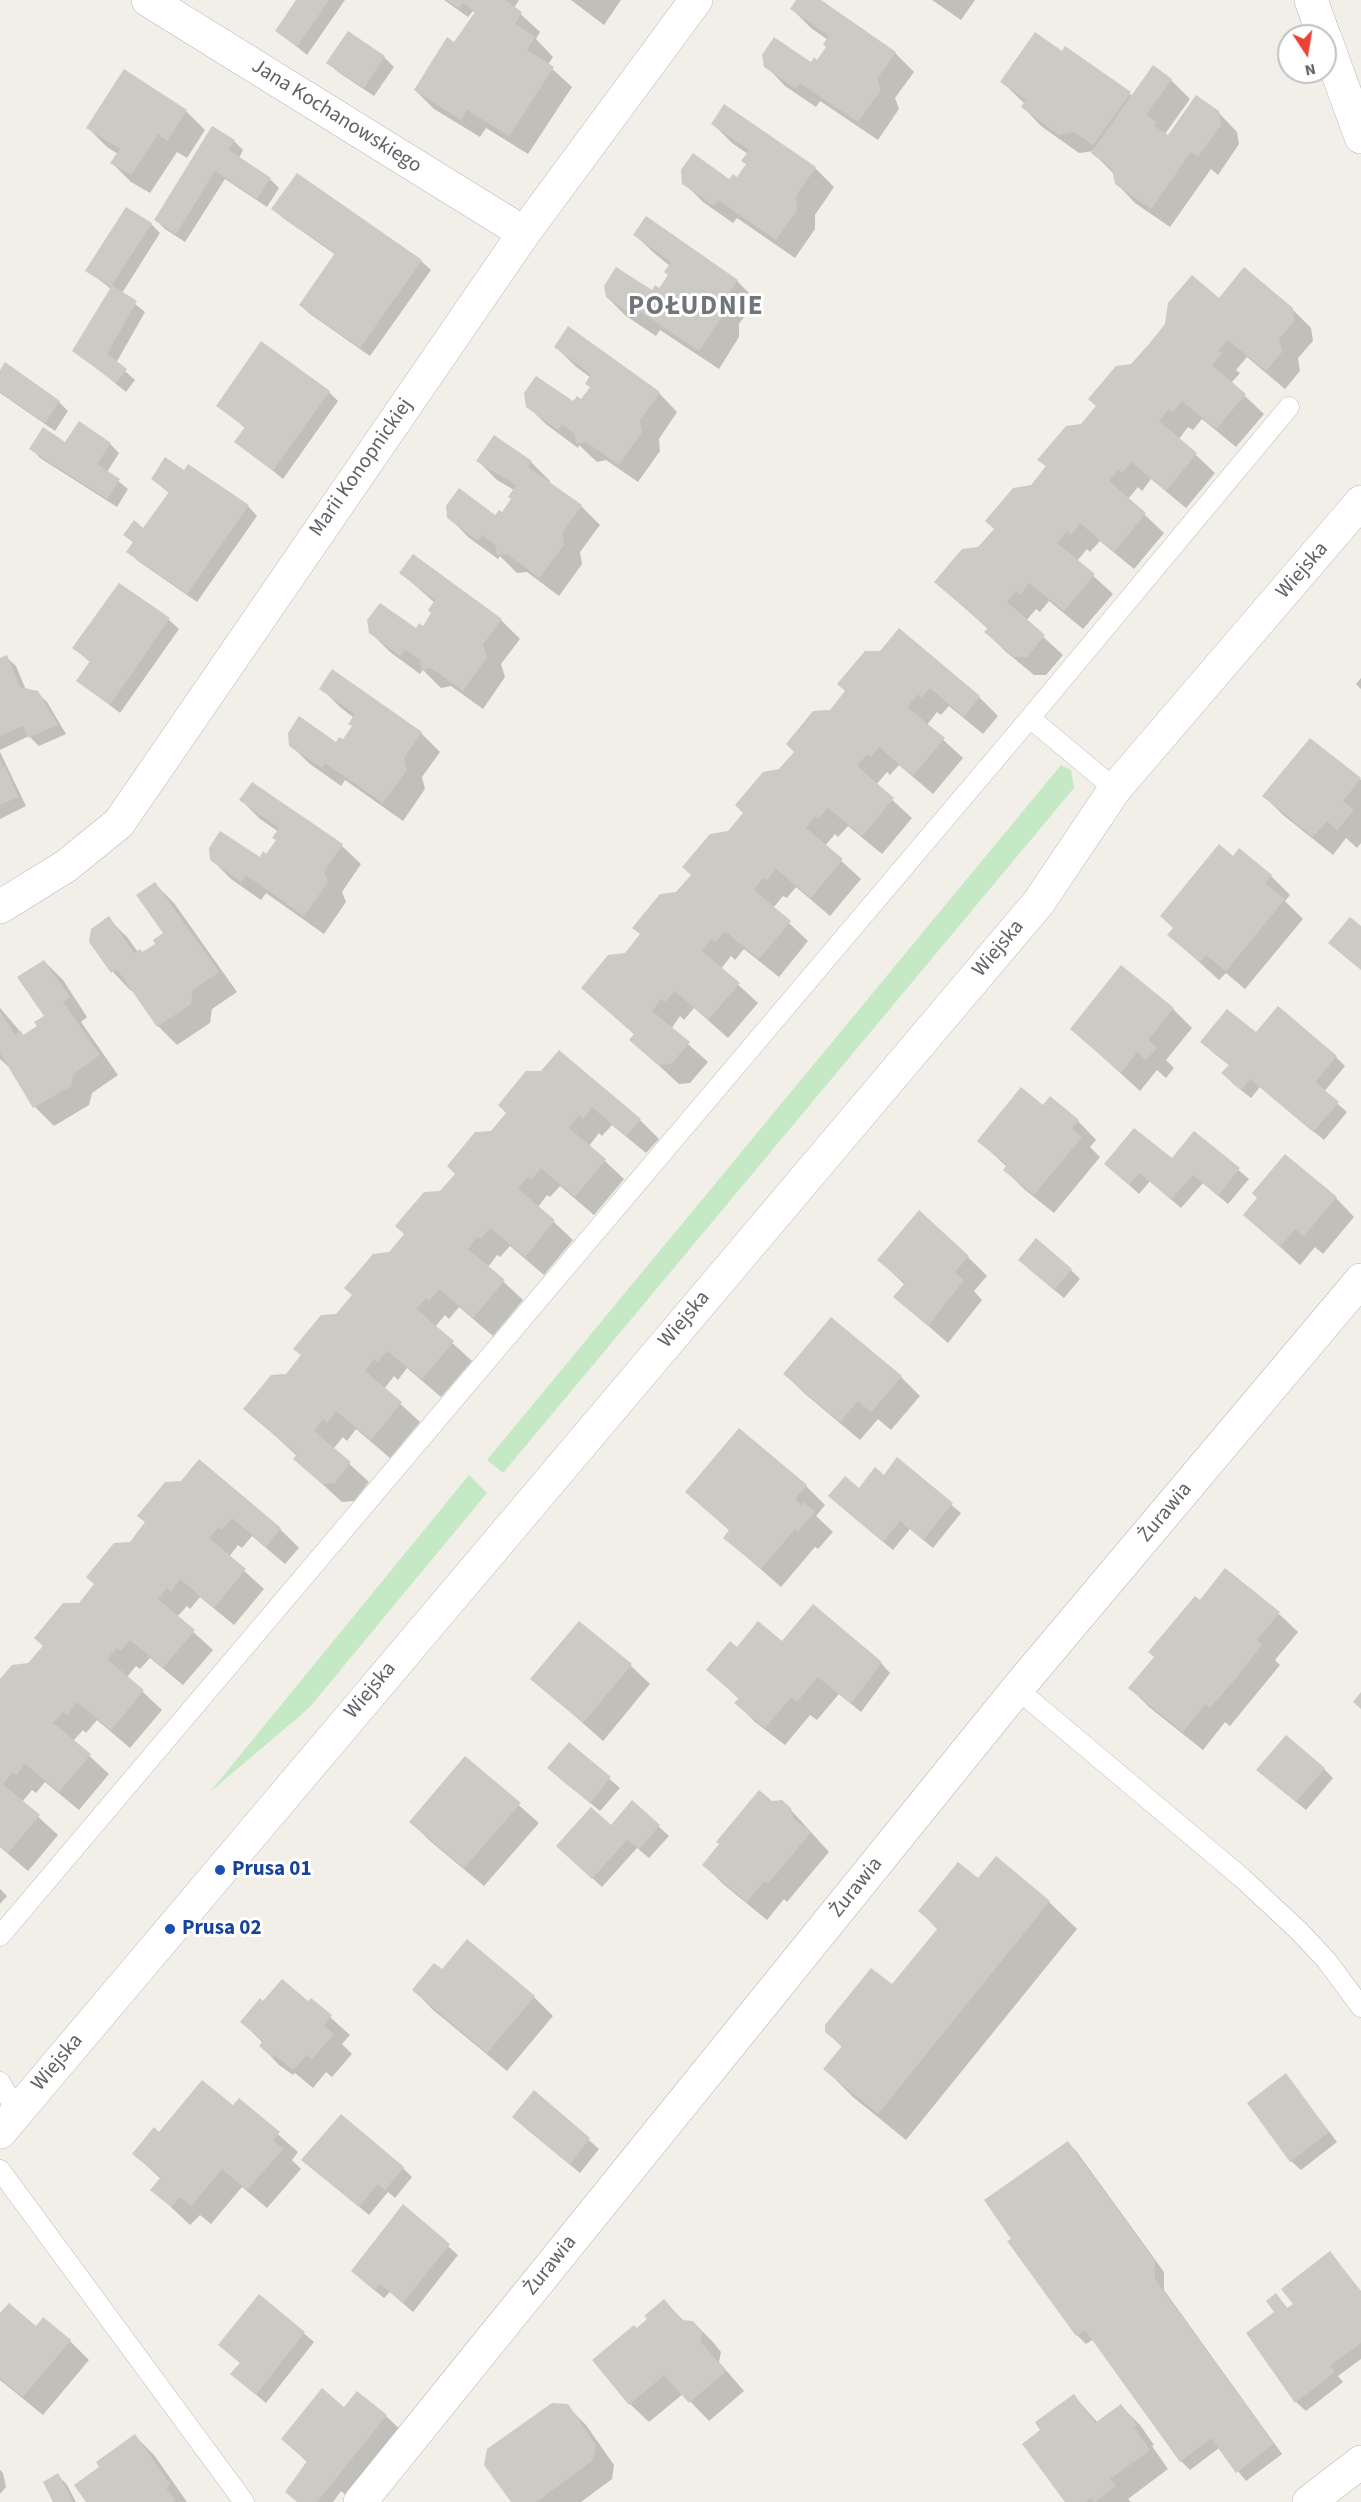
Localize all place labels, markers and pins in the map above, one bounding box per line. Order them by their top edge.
place label: Prusa 01 [232,1857,312,1883]
marker: Prusa 01 [213,1863,227,1877]
place label: Prusa 02 [182,1916,262,1942]
marker: Prusa 02 [163,1922,177,1936]

